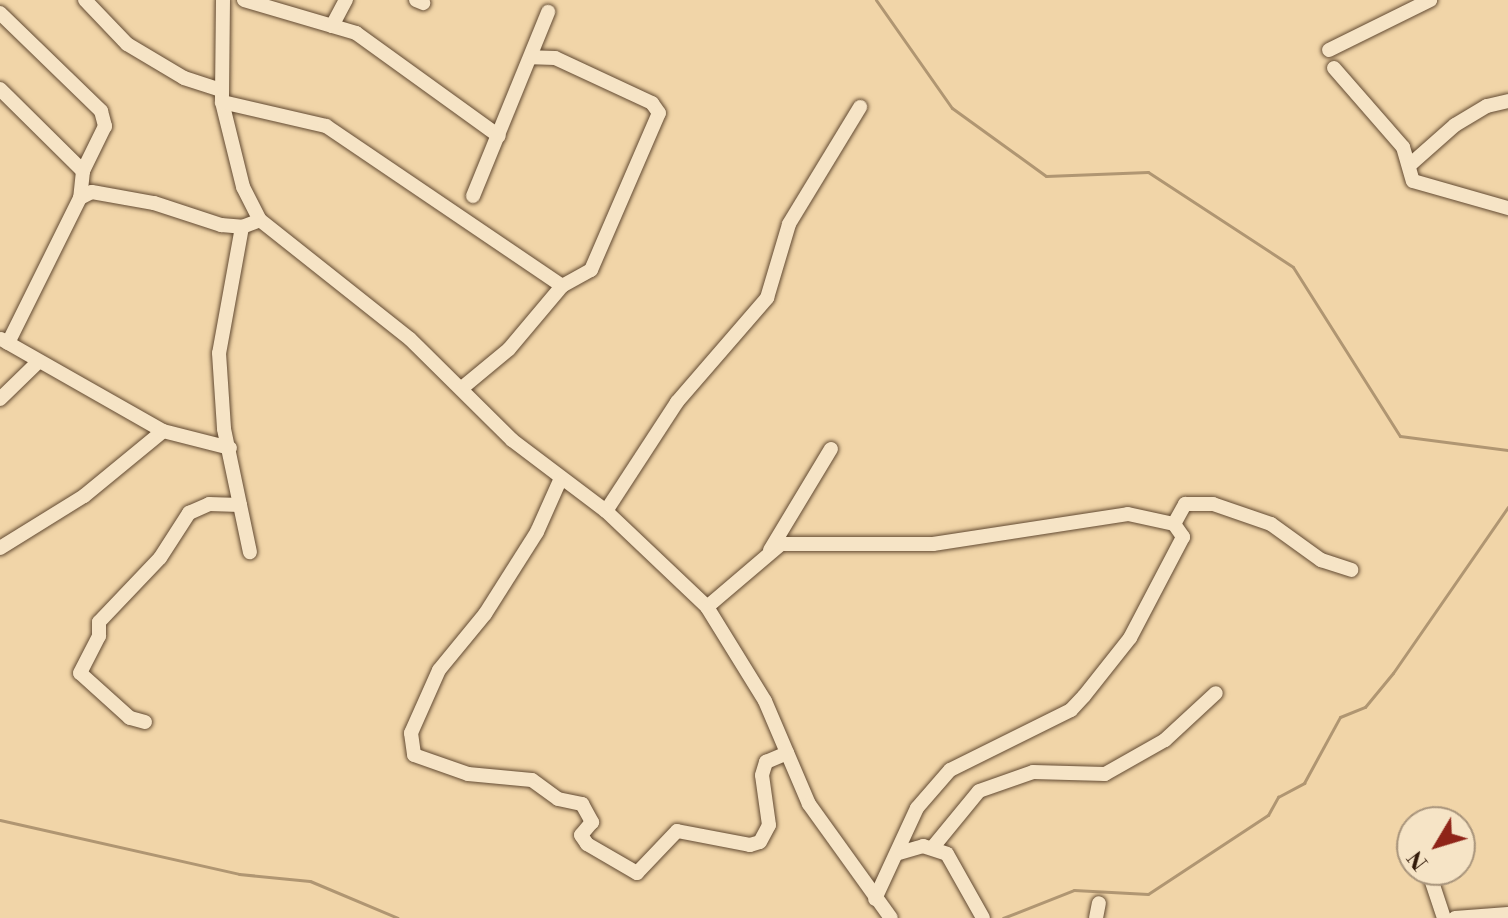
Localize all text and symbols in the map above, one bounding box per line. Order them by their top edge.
north arrow [1396,806,1476,886]
text: N [1402,845,1434,875]

